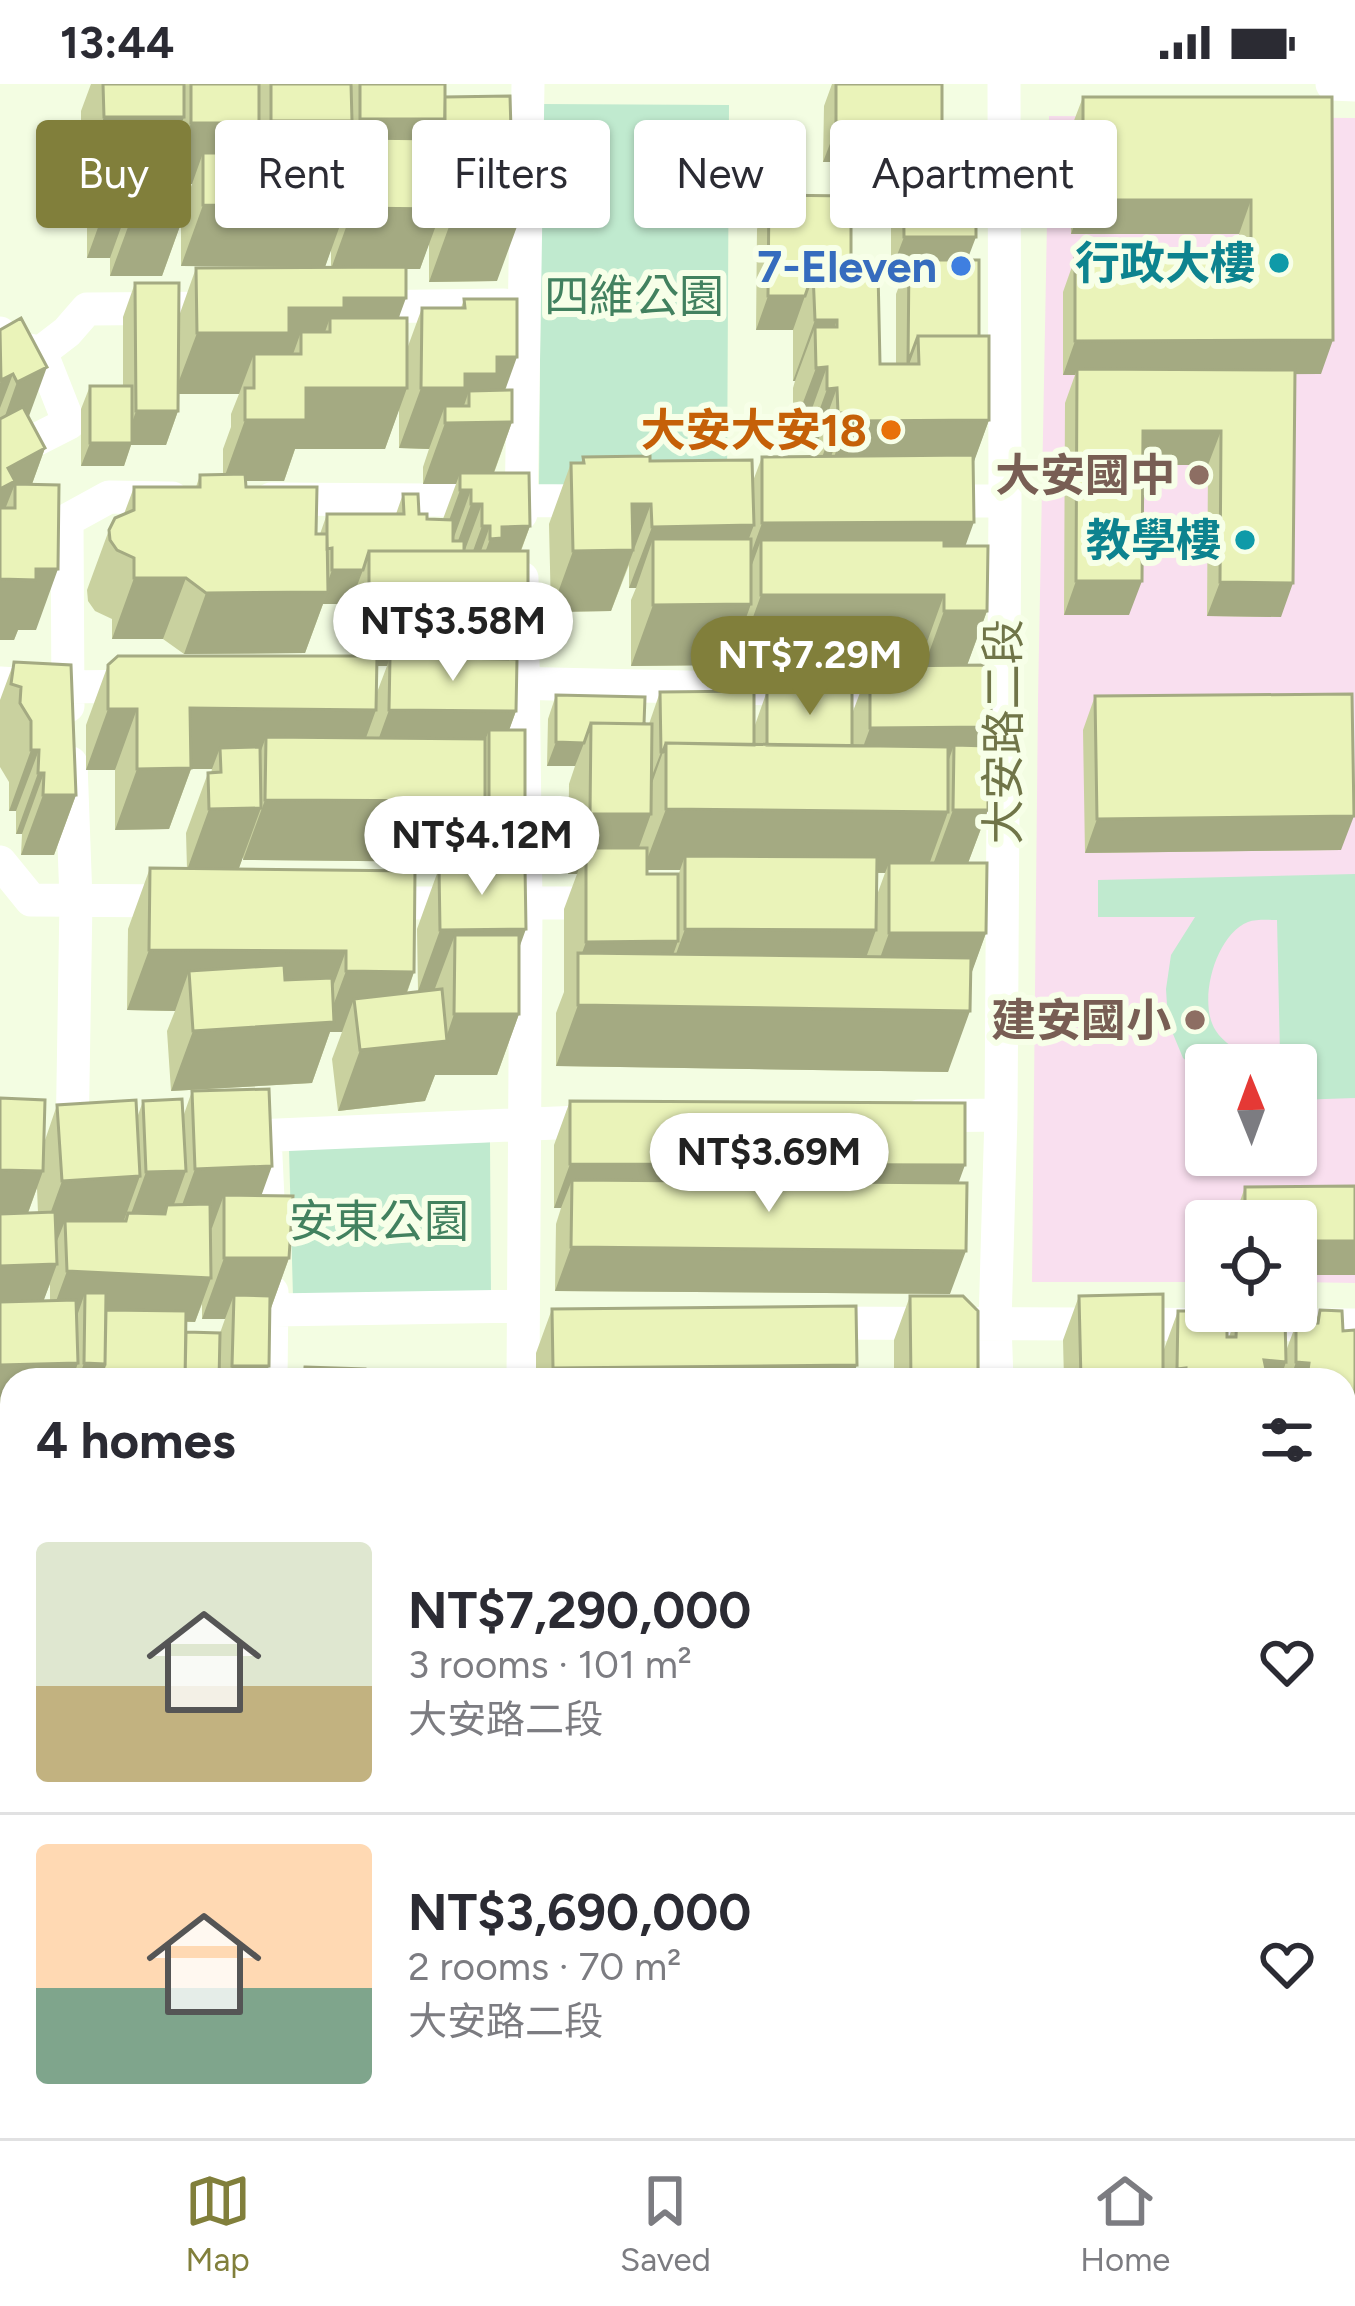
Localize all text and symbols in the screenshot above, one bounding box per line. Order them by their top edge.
text: 13:44 [60,15,175,69]
chip: Buy [36,120,191,228]
chip: Rent [215,120,388,228]
chip: Filters [412,120,610,228]
chip: New [634,120,806,228]
chip: Apartment [830,120,1117,228]
place label: 行政大樓 [1075,236,1255,290]
place label: 7-Eleven [757,239,937,293]
marker: 行政大樓 [1266,250,1292,276]
marker: 7-Eleven [948,253,974,279]
park label: 四維公園 [544,269,724,323]
place label: 大安大安18 [640,403,867,457]
marker: 大安大安18 [878,417,904,443]
place label: 大安國中 [995,448,1175,502]
marker: 大安國中 [1186,462,1212,488]
place label: 教學樓 [1086,513,1221,567]
marker: 教學樓 [1232,527,1258,553]
pin: NT$3.58M [329,582,577,684]
text: NT$3.58M [360,597,546,644]
pin: NT$7.29M [686,616,934,718]
street label: 大安路二段 [976,619,1030,845]
text: NT$7.29M [718,631,902,678]
pin: NT$4.12M [358,796,606,898]
text: NT$4.12M [391,811,573,858]
place label: 建安國小 [991,993,1171,1047]
marker: 建安國小 [1182,1007,1208,1033]
north arrow [1185,1044,1317,1176]
map controls [1185,1044,1317,1332]
pin: NT$3.69M [645,1113,893,1215]
text: NT$3.69M [677,1128,861,1175]
park label: 安東公園 [289,1194,469,1248]
button: locate [1185,1200,1317,1332]
icon: filters [1254,1407,1320,1473]
text: 4 homes [36,1410,236,1471]
text: NT$7,290,000 [408,1580,751,1641]
icon: home [132,1590,276,1734]
icon: heart [1254,1629,1320,1695]
text: 3 rooms · 101 m² [408,1641,692,1688]
text: 大安路二段 [408,1696,603,1743]
text: NT$3,690,000 [408,1882,751,1943]
icon: home [132,1892,276,2036]
icon: heart [1254,1931,1320,1997]
text: 2 rooms · 70 m² [408,1943,681,1990]
text: 大安路二段 [408,1998,603,2045]
tab: Map [185,2168,251,2279]
tab: Saved [620,2168,711,2279]
tab: Home [1080,2168,1170,2279]

